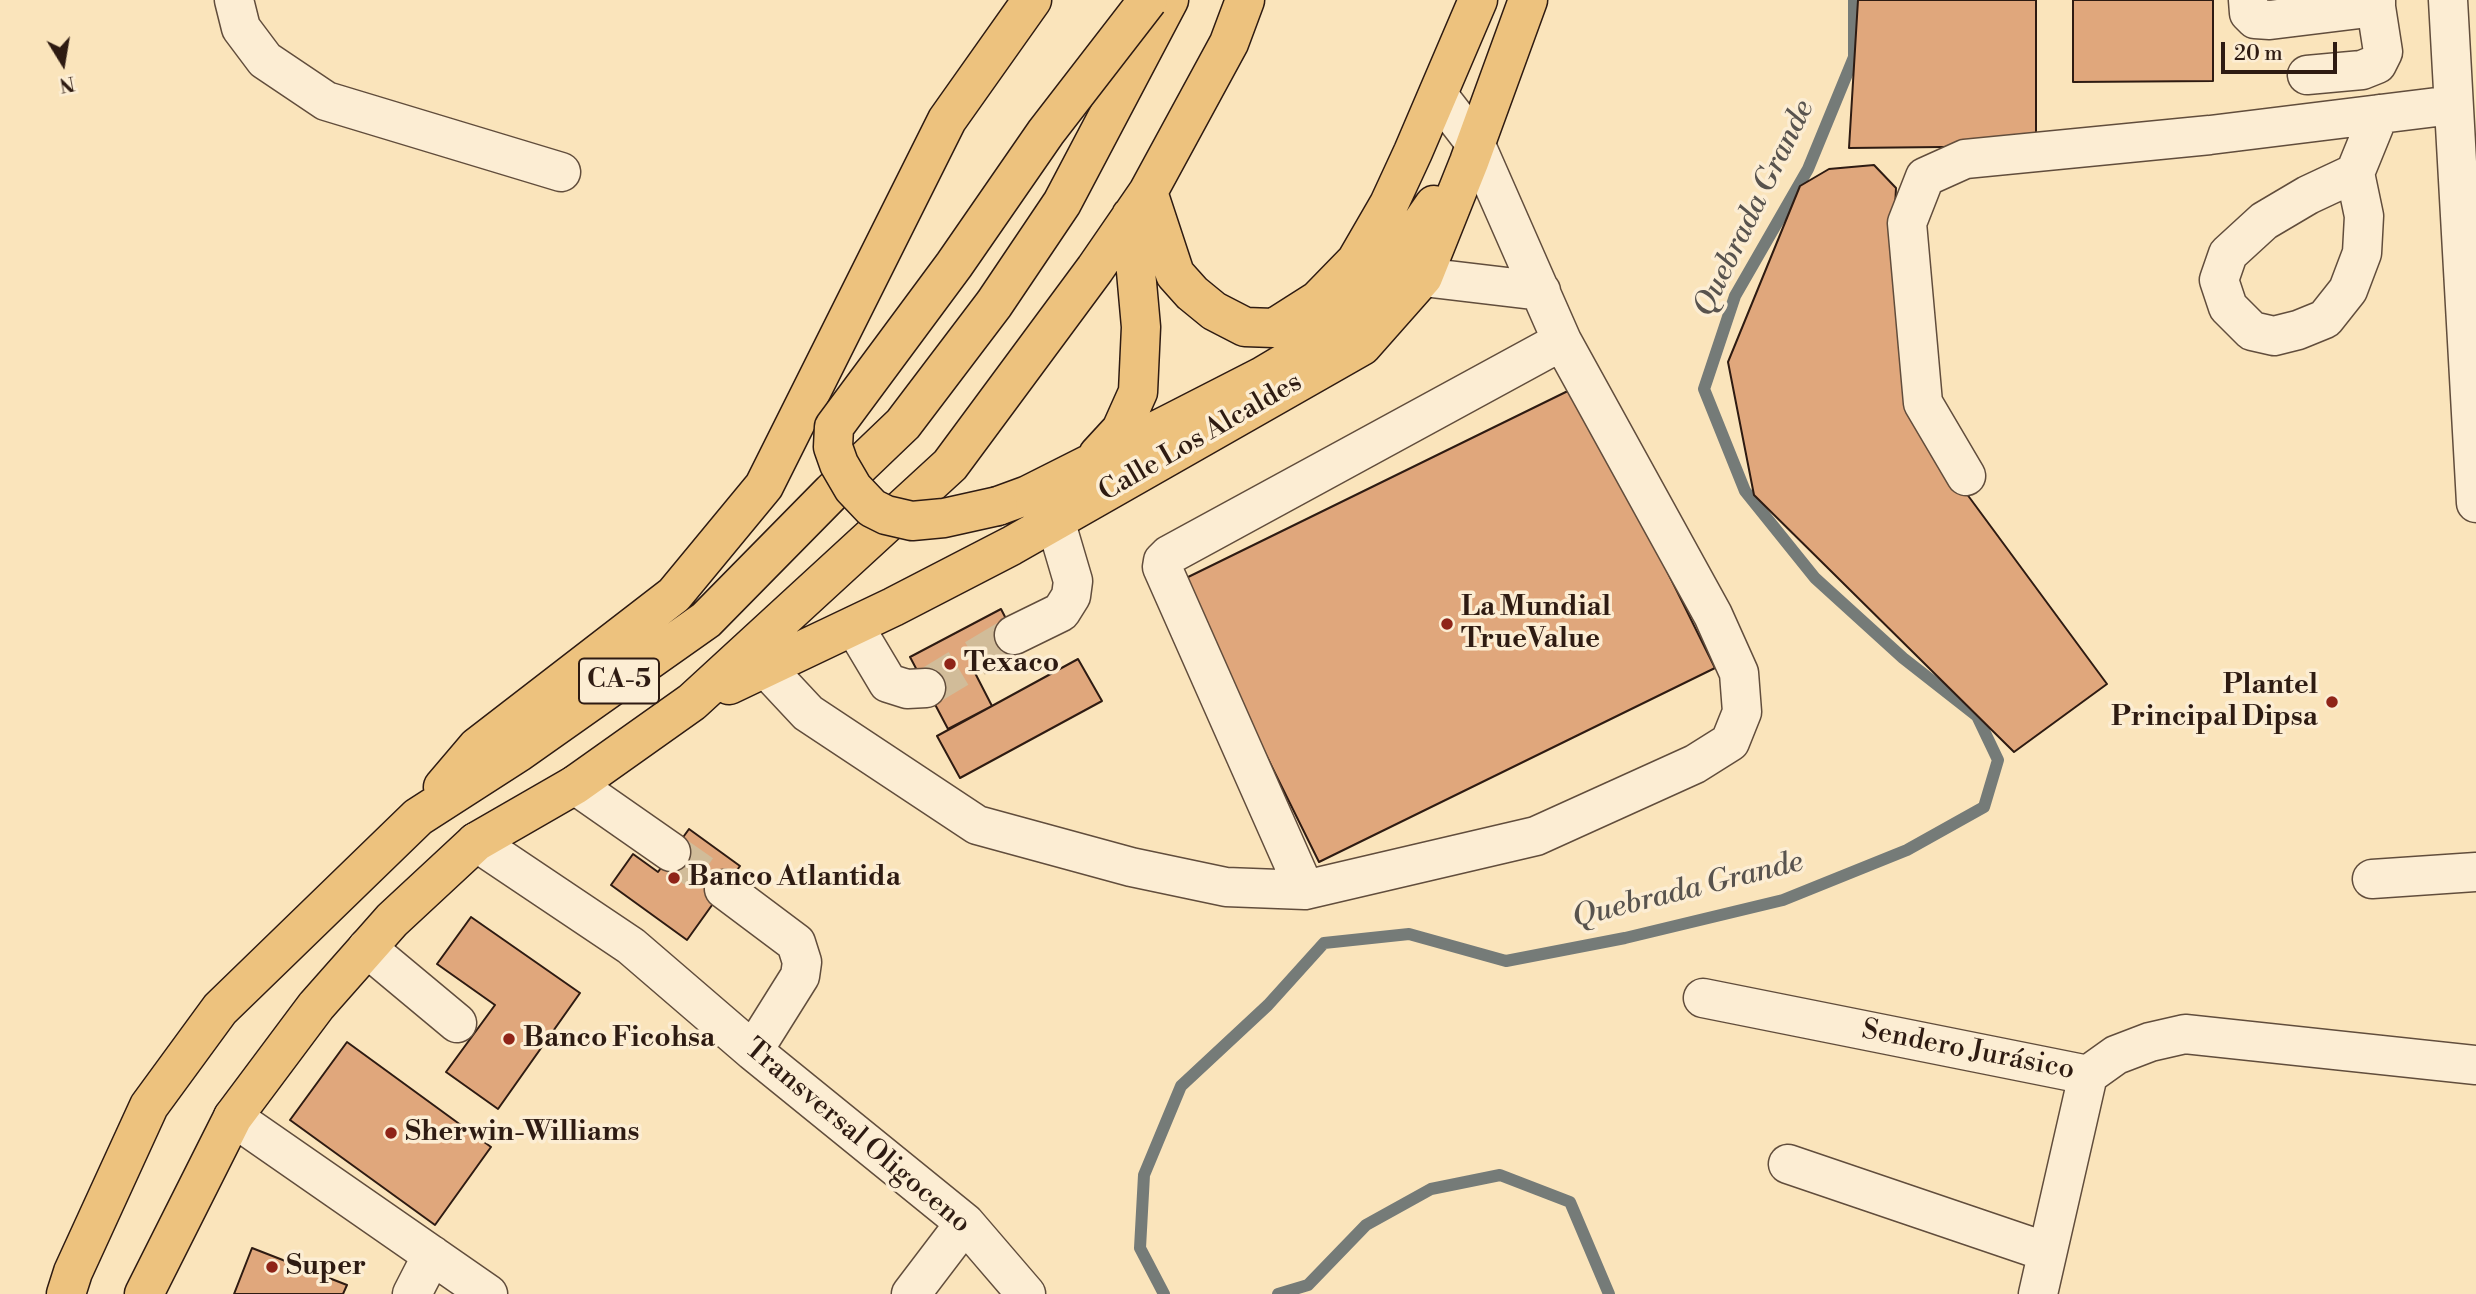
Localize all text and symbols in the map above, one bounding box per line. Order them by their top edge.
north arrow [28,28,98,98]
scale bar [2224,28,2340,72]
text: 20 m [2234,41,2283,67]
text: N [57,70,77,97]
water label: Quebrada Grande [1687,95,1823,323]
street label: Calle Los Alcaldes [1094,366,1308,510]
place label: La Mundial TrueValue [1461,591,1611,657]
marker: La Mundial TrueValue [1439,616,1455,632]
place label: Texaco [964,647,1059,681]
marker: Texaco [942,656,958,672]
road number: CA-5 [579,659,659,704]
place label: Plantel Principal Dipsa [2111,669,2318,735]
marker: Plantel Principal Dipsa [2324,694,2340,710]
water label: Quebrada Grande [1569,845,1807,937]
place label: Banco Atlantida [688,861,901,895]
marker: Banco Atlantida [666,870,682,886]
street label: Sendero Jurásico [1859,1014,2077,1088]
place label: Banco Ficohsa [523,1022,715,1056]
marker: Banco Ficohsa [501,1031,517,1047]
street label: Transversal Oligoceno [737,1033,977,1241]
place label: Sherwin-Williams [405,1116,639,1150]
marker: Sherwin-Williams [383,1125,399,1141]
place label: Super [286,1250,366,1284]
marker: Super [264,1259,280,1275]

